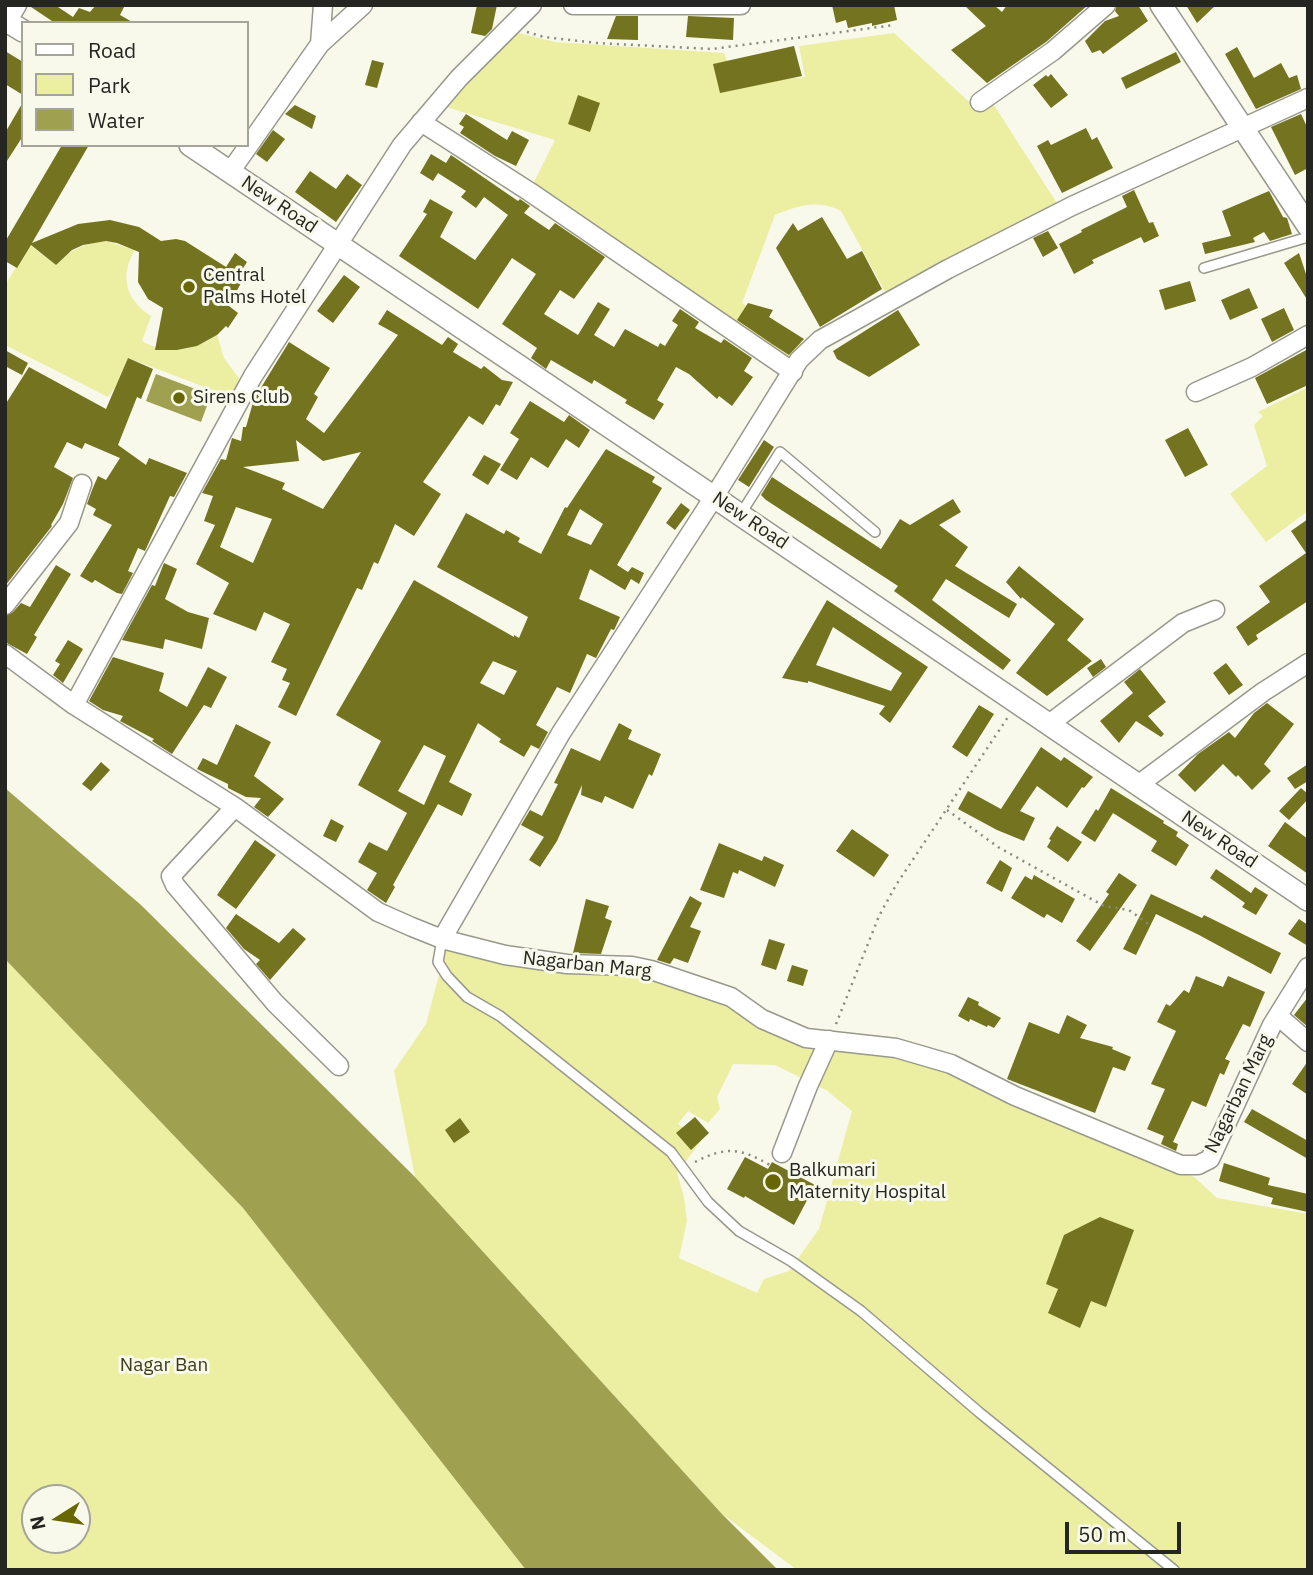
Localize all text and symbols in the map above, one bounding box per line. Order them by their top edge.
legend [21,21,248,147]
text: Road [88,36,136,64]
text: Park [88,71,131,99]
text: Water [88,106,144,134]
street label: New Road [237,171,321,239]
place label: Central Palms Hotel [203,265,306,309]
marker: Central Palms Hotel [181,279,197,295]
place label: Sirens Club [193,387,289,409]
marker: Sirens Club [171,390,187,406]
street label: New Road [708,487,792,555]
street label: New Road [1177,806,1261,874]
street label: Nagarban Marg [522,947,652,983]
street label: Nagarban Marg [1200,1031,1278,1157]
place label: Balkumari Maternity Hospital [789,1160,946,1204]
marker: Balkumari Maternity Hospital [763,1172,783,1192]
park label: Nagar Ban [120,1355,208,1377]
north arrow [21,1484,91,1554]
scale bar [1068,1508,1184,1552]
text: N [24,1514,51,1532]
text: 50 m [1078,1520,1127,1548]

